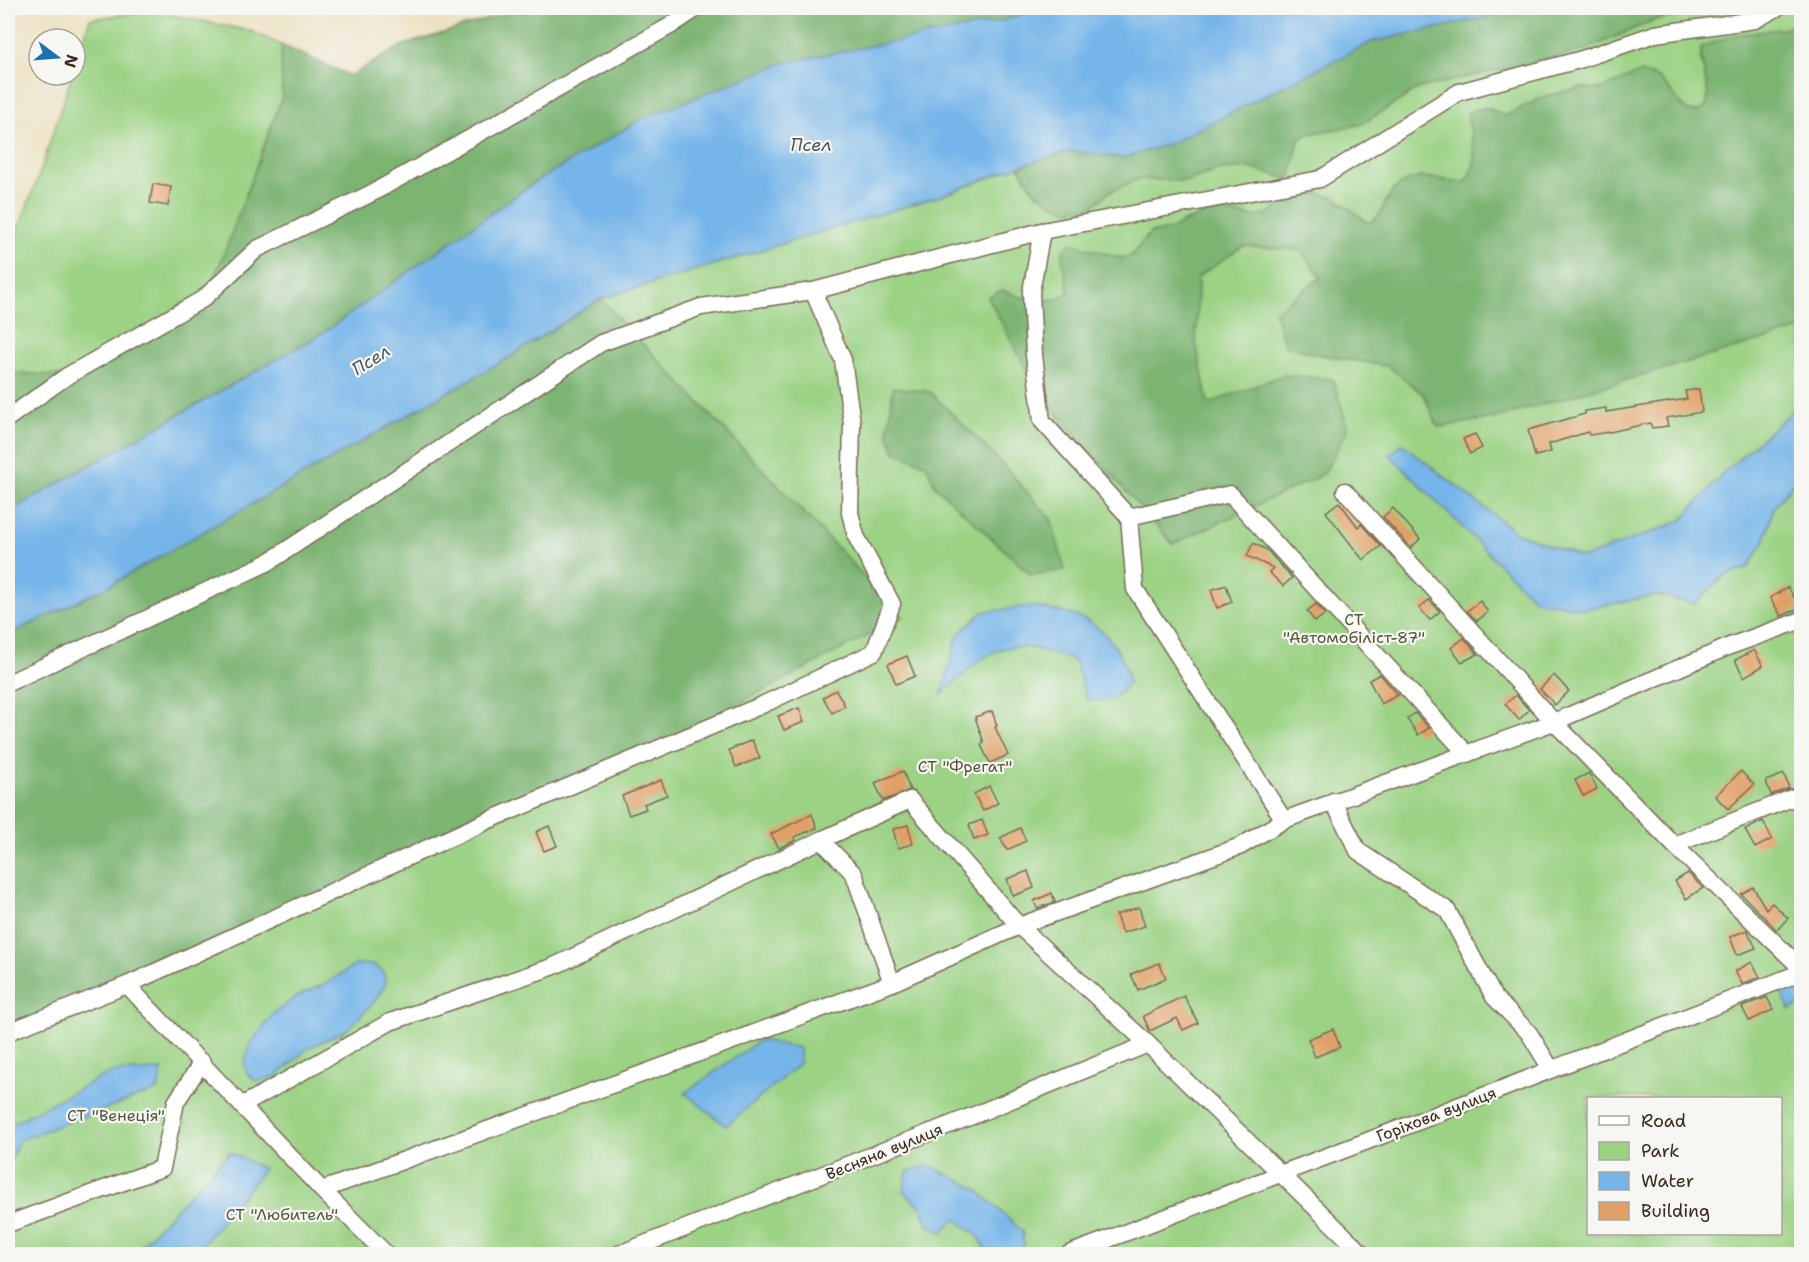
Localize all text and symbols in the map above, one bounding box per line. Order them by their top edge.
north arrow [27,27,87,87]
text: N [59,52,83,70]
water label: Псел [790,133,832,157]
water label: Псел [347,339,395,381]
park label: СТ "Автомобiлiст-87" [1283,609,1425,648]
park label: СТ "Фрегат" [918,756,1012,777]
street label: Горіхова вулиця [1373,1082,1499,1147]
legend [1587,1097,1782,1235]
park label: СТ "Венеція" [67,1105,165,1126]
text: Road [1641,1109,1686,1133]
street label: Весняна вулиця [823,1118,946,1185]
text: Park [1641,1139,1680,1163]
text: Water [1641,1169,1694,1193]
text: Building [1641,1199,1710,1223]
park label: СТ "Любитель" [226,1204,338,1225]

